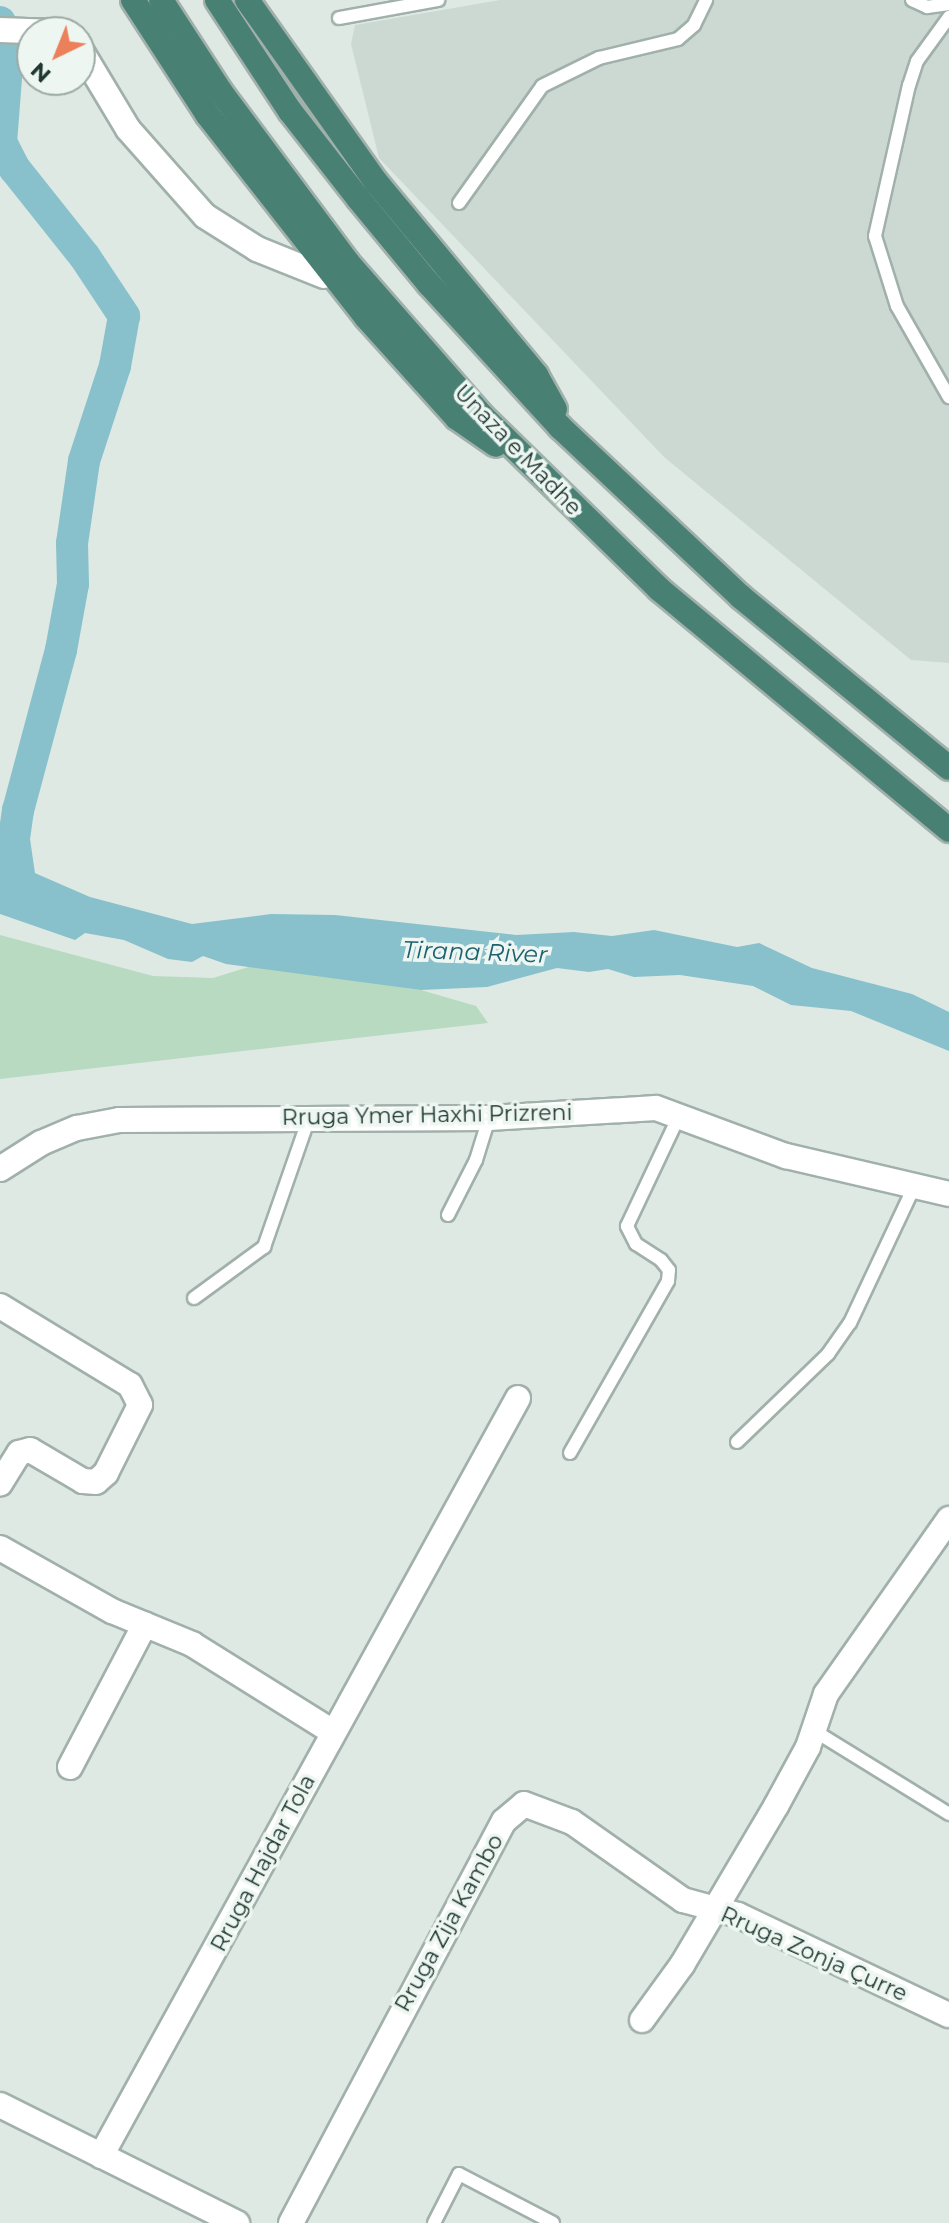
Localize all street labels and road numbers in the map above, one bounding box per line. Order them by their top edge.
street label: Unaza e Madhe [449,379,587,521]
street label: Rruga Ymer Haxhi Prizreni [282,1099,572,1131]
street label: Rruga Hajdar Tola [205,1770,321,1956]
street label: Rruga Zija Kambo [389,1830,509,2016]
street label: Rruga Zonja Çurre [717,1901,911,2007]

